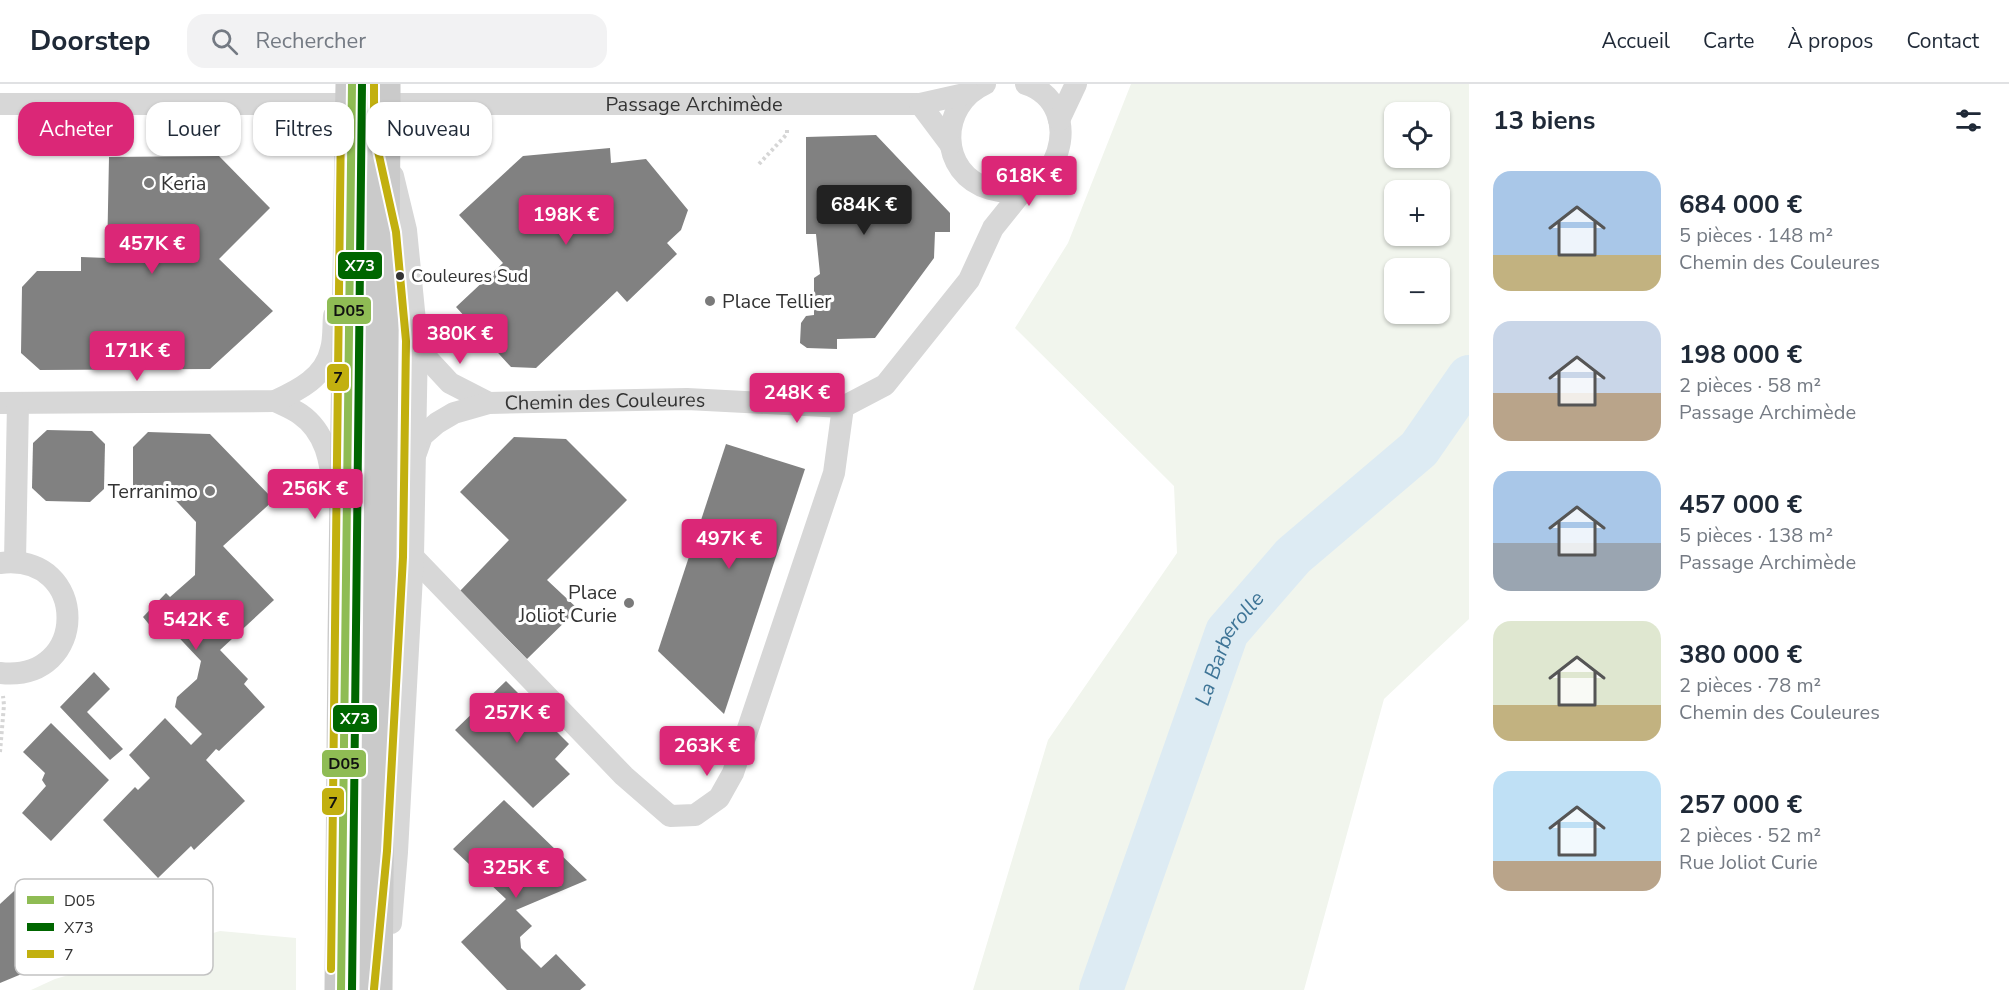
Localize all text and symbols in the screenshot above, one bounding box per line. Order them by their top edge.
search box [187,14,607,68]
text: Doorstep [30,22,151,60]
icon: search [208,25,241,58]
text: Rechercher [256,26,366,56]
text: Accueil [1601,27,1670,55]
text: Carte [1703,27,1754,55]
text: À propos [1787,27,1873,55]
text: Contact [1906,27,1979,55]
street label: Passage Archimède [605,91,783,118]
chip: Acheter [18,102,134,156]
chip: Louer [146,102,241,156]
chip: Filtres [253,102,354,156]
chip: Nouveau [366,102,492,156]
map controls [1384,102,1450,324]
button: locate [1384,102,1450,168]
text: 13 biens [1493,103,1595,138]
icon: filters [1952,104,1985,137]
pin: 618K € [980,156,1078,207]
text: 618K € [996,162,1062,189]
place label: Keria [161,170,206,197]
marker: Keria [142,176,156,190]
button: + [1384,180,1450,246]
pin: 684K € [815,185,913,236]
text: 684 000 € [1679,187,1802,222]
text: 684K € [831,191,897,218]
pin: 198K € [517,195,615,246]
icon: home [1541,195,1613,267]
text: 198K € [533,201,599,228]
text: 5 pièces · 148 m² [1679,222,1833,249]
pin: 457K € [103,224,201,275]
text: 457K € [119,230,185,257]
text: Chemin des Couleures [1679,249,1880,276]
line badge: X73 [337,251,383,280]
text: X73 [344,255,375,277]
button: − [1384,258,1450,324]
place label: Couleures Sud [411,264,528,288]
marker: Couleures Sud [394,270,406,282]
place label: Place Tellier [722,288,831,315]
marker: Place Tellier [703,294,717,308]
line badge: D05 [326,296,372,325]
text: D05 [333,300,365,322]
pin: 380K € [411,314,509,365]
text: 380K € [427,320,493,347]
pin: 171K € [88,331,186,382]
text: 171K € [104,337,170,364]
text: 198 000 € [1679,337,1802,372]
icon: home [1541,345,1613,417]
line badge: 7 [326,363,350,392]
text: 7 [333,367,343,389]
text: 2 pièces · 58 m² [1679,372,1821,399]
pin: 248K € [748,373,846,424]
text: 248K € [764,379,830,406]
street label: Chemin des Couleures [504,385,706,416]
text: Passage Archimède [1679,399,1856,426]
pin: 256K € [266,469,364,520]
text: 256K € [282,475,348,502]
place label: Terranimo [108,478,198,505]
marker: Terranimo [203,484,217,498]
text: 457 000 € [1679,487,1802,522]
icon: home [1541,495,1613,567]
pin: 497K € [680,519,778,570]
text: 5 pièces · 138 m² [1679,522,1833,549]
text: 497K € [696,525,762,552]
text: Passage Archimède [1679,549,1856,576]
place label: Place Joliot Curie [518,579,617,629]
water label: La Barberolle [1188,585,1270,709]
marker: Place Joliot Curie [622,596,636,610]
pin: 542K € [147,600,245,651]
text: 542K € [163,606,229,633]
text: 380 000 € [1679,637,1802,672]
icon: home [1541,645,1613,717]
text: 2 pièces · 78 m² [1679,672,1821,699]
pin: 257K € [468,693,566,744]
text: 257K € [484,699,550,726]
text: Chemin des Couleures [1679,699,1880,726]
line badge: X73 [332,704,378,733]
text: X73 [339,708,370,730]
pin: 263K € [658,726,756,777]
text: 263K € [674,732,740,759]
line badge: D05 [321,749,367,778]
text: D05 [328,753,360,775]
line badge: 7 [321,787,345,816]
text: 257 000 € [1679,787,1802,822]
text: 7 [328,792,338,814]
icon: home [1541,795,1613,867]
text: 2 pièces · 52 m² [1679,822,1821,849]
pin: 325K € [467,848,565,899]
text: Rue Joliot Curie [1679,849,1818,876]
text: 325K € [483,854,549,881]
legend [15,879,213,975]
text: D05 [64,890,95,912]
text: X73 [64,917,94,939]
text: 7 [64,944,74,966]

